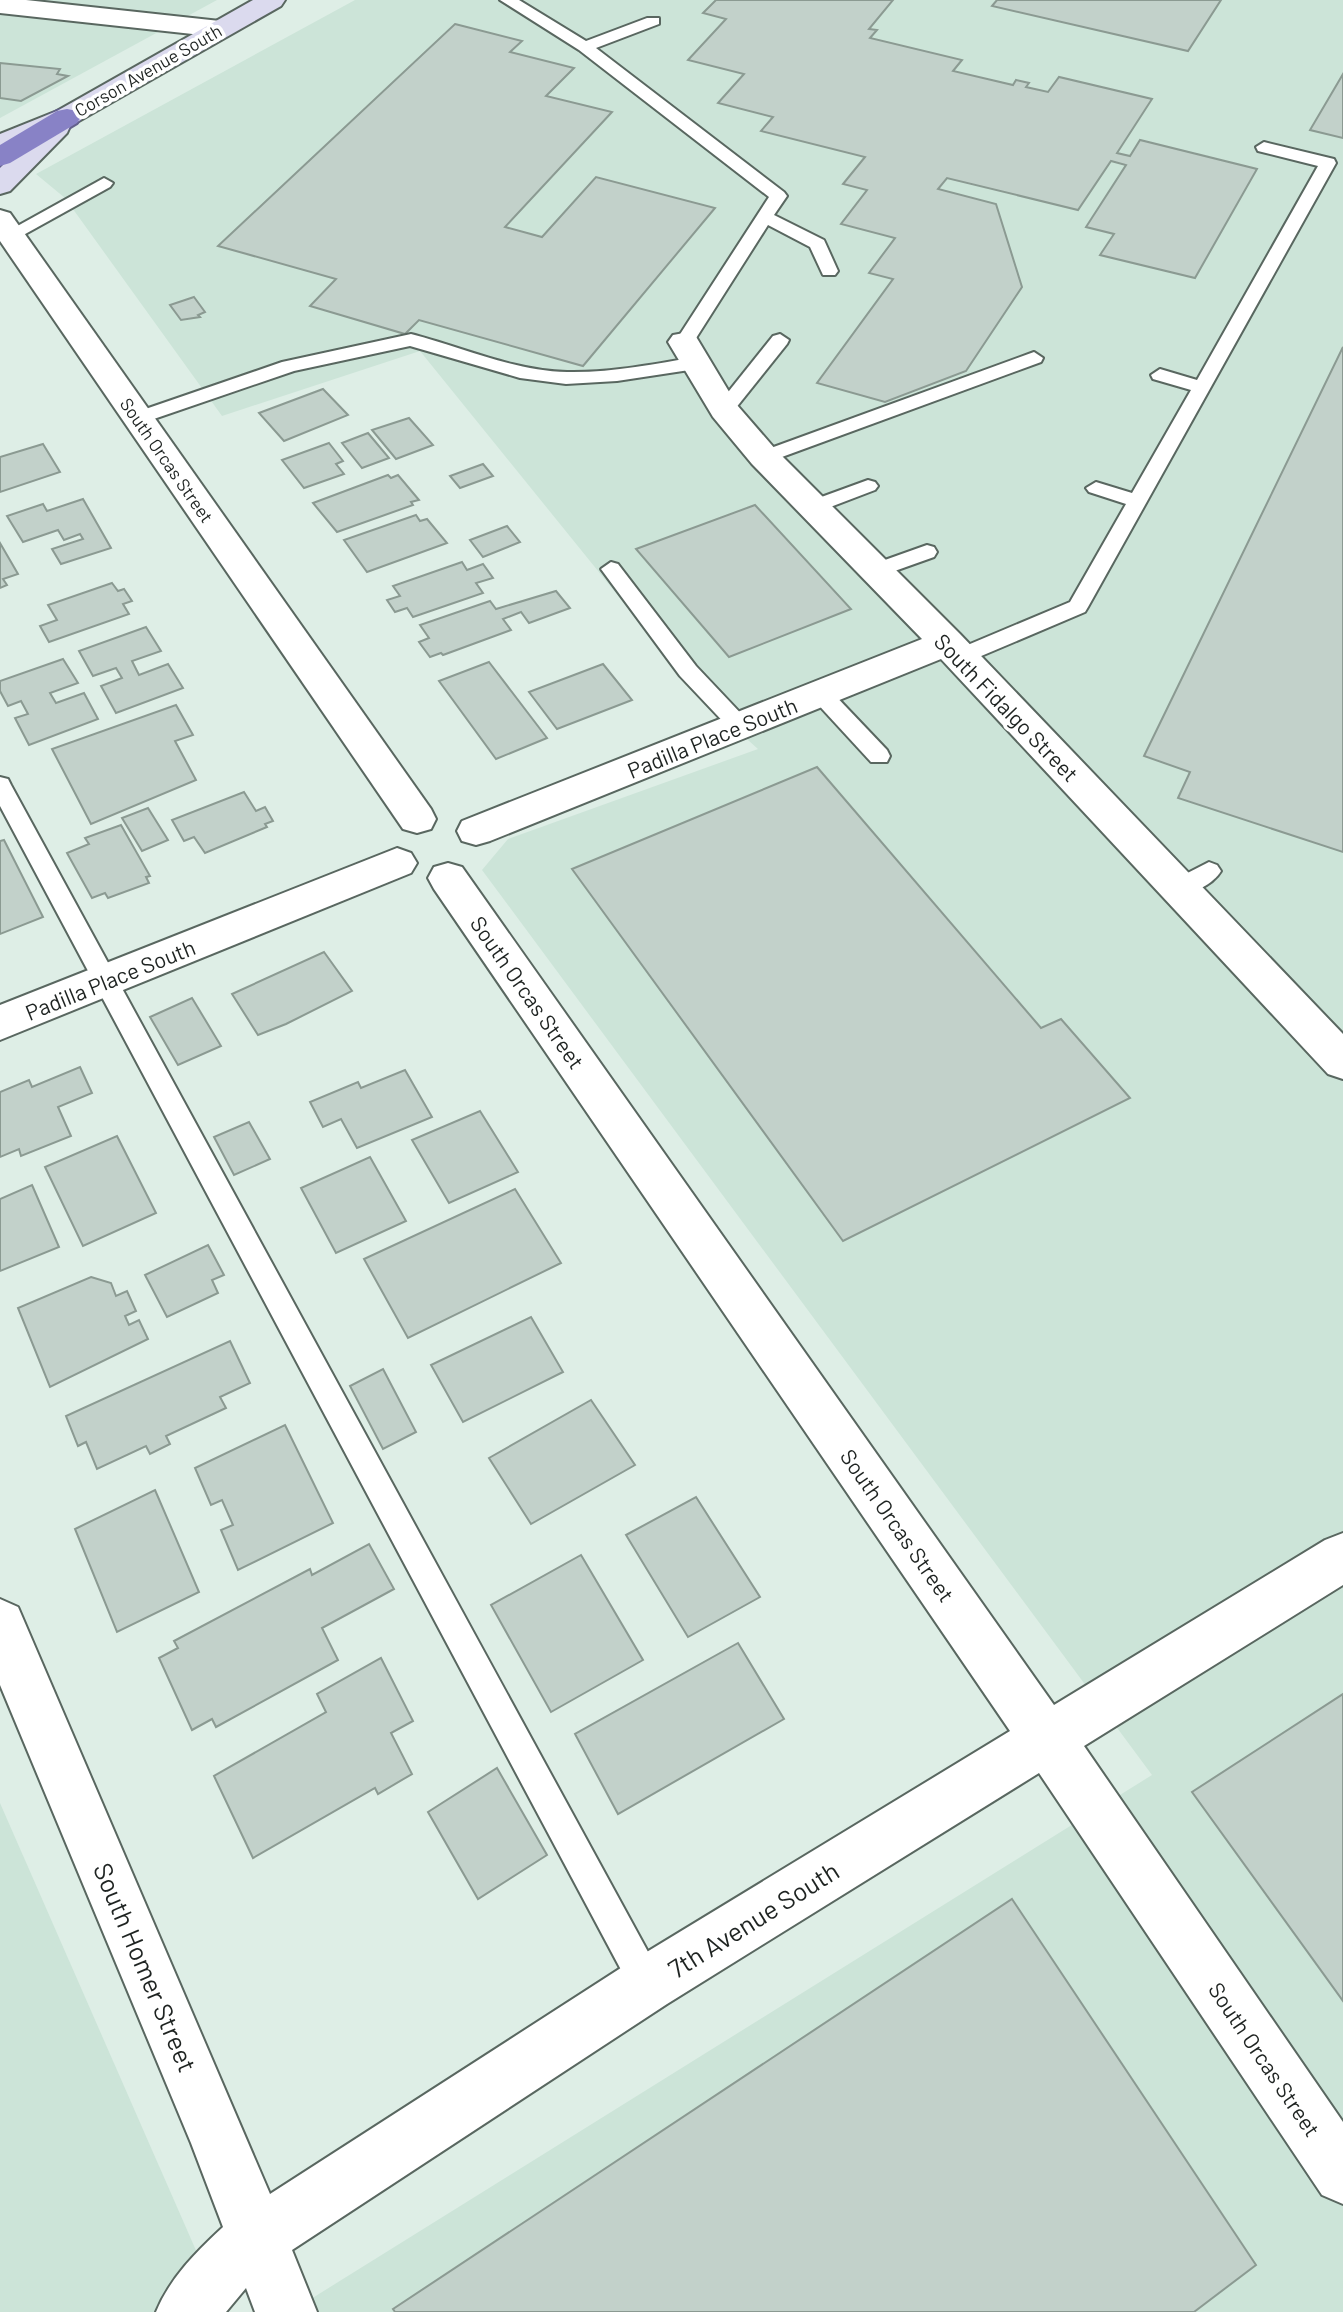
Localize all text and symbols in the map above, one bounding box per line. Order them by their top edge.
street label: Corson Avenue South [71,19,225,121]
street label: South Orcas Street [116,393,218,527]
street label: South Fidalgo Street [930,628,1084,786]
street label: Padilla Place South [623,691,801,783]
street label: South Orcas Street [466,911,590,1073]
street label: Padilla Place South [21,933,199,1025]
street label: South Orcas Street [836,1444,960,1606]
street label: 7th Avenue South [662,1854,844,1984]
street label: South Homer Street [88,1858,204,2076]
street label: South Orcas Street [1204,1977,1326,2141]

